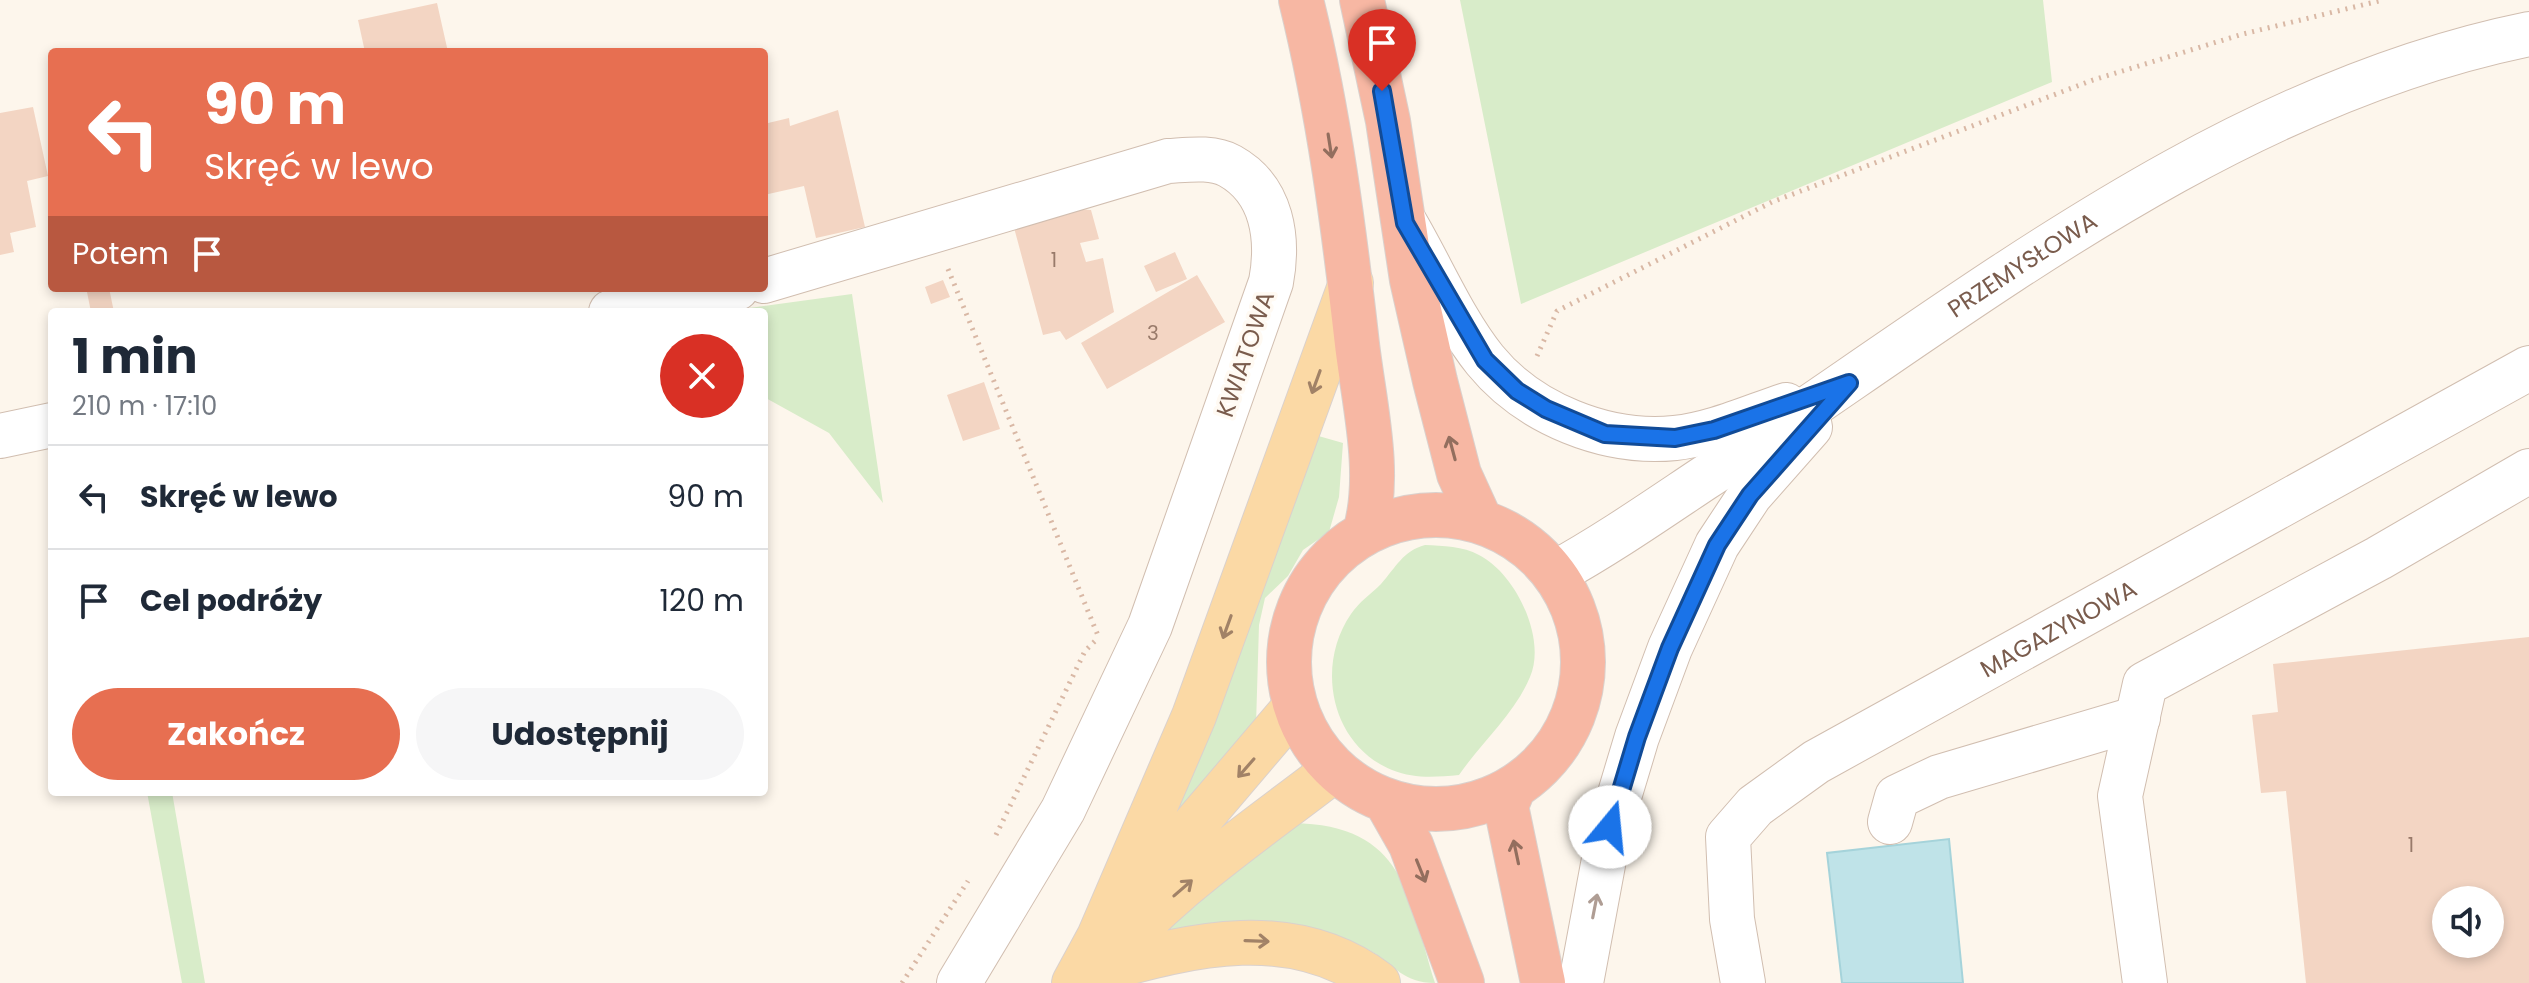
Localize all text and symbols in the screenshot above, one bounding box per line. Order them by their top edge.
pin [1348,9,1416,91]
icon: arrive [1360,21,1404,65]
text: 90 m [204,65,346,144]
icon: left [72,80,176,184]
one-way arrow [1323,133,1338,158]
text: Skręć w lewo [204,141,434,192]
street label: PRZEMYSŁOWA [1941,204,2103,325]
text: Potem [72,232,169,275]
icon: arrive [185,232,229,276]
house number: 1 [1051,246,1057,274]
street label: KWIATOWA [1208,287,1282,421]
house number: 3 [1147,319,1159,347]
text: 1 min [72,323,198,390]
button: close [660,334,744,418]
one-way arrow [1307,370,1322,395]
text: 210 m · 17:10 [72,388,217,424]
one-way arrow [1444,435,1459,461]
icon: left [72,475,116,519]
text: Skręć w lewo [140,475,338,518]
text: 90 m [667,475,744,518]
street label: MAGAZYNOWA [1974,572,2142,685]
icon: arrive [72,579,116,623]
text: Cel podróży [140,579,322,622]
text: 120 m [659,579,744,622]
one-way arrow [1219,614,1233,639]
button: Zakończ [72,688,400,780]
button: Udostępnij [416,688,744,780]
one-way arrow [1237,757,1255,778]
position arrow [1568,785,1652,869]
house number: 1 [2408,831,2414,859]
one-way arrow [1507,840,1522,865]
one-way arrow [1415,858,1430,883]
one-way arrow [1172,879,1192,897]
map controls [2432,886,2504,958]
button: sound [2432,886,2504,958]
one-way arrow [1589,894,1604,920]
one-way arrow [1243,933,1270,949]

